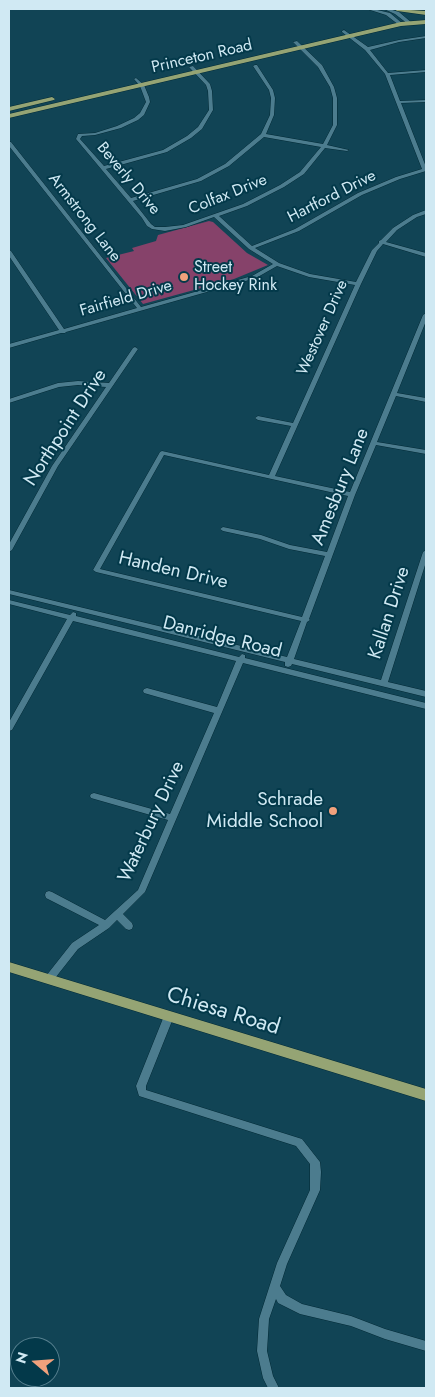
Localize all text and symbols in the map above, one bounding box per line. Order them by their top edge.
street label: Princeton Road [150,36,254,78]
street label: Beverly Drive [92,139,164,219]
street label: Hartford Drive [285,166,379,228]
street label: Armstrong Lane [44,170,124,266]
street label: Colfax Drive [186,171,270,219]
place label: Street Hockey Rink [194,258,277,296]
marker: Street Hockey Rink [178,271,190,283]
street label: Fairfield Drive [78,277,174,321]
street label: Westover Drive [293,277,353,379]
street label: Northpoint Drive [20,365,112,491]
street label: Amesbury Lane [307,425,375,549]
street label: Handen Drive [116,547,230,595]
street label: Kallan Drive [364,564,416,662]
street label: Danridge Road [160,612,284,664]
street label: Waterbury Drive [114,758,190,886]
place label: Schrade Middle School [207,789,323,833]
marker: Schrade Middle School [327,805,339,817]
street label: Chiesa Road [163,982,283,1042]
north arrow [10,1337,60,1387]
text: N [10,1349,33,1366]

